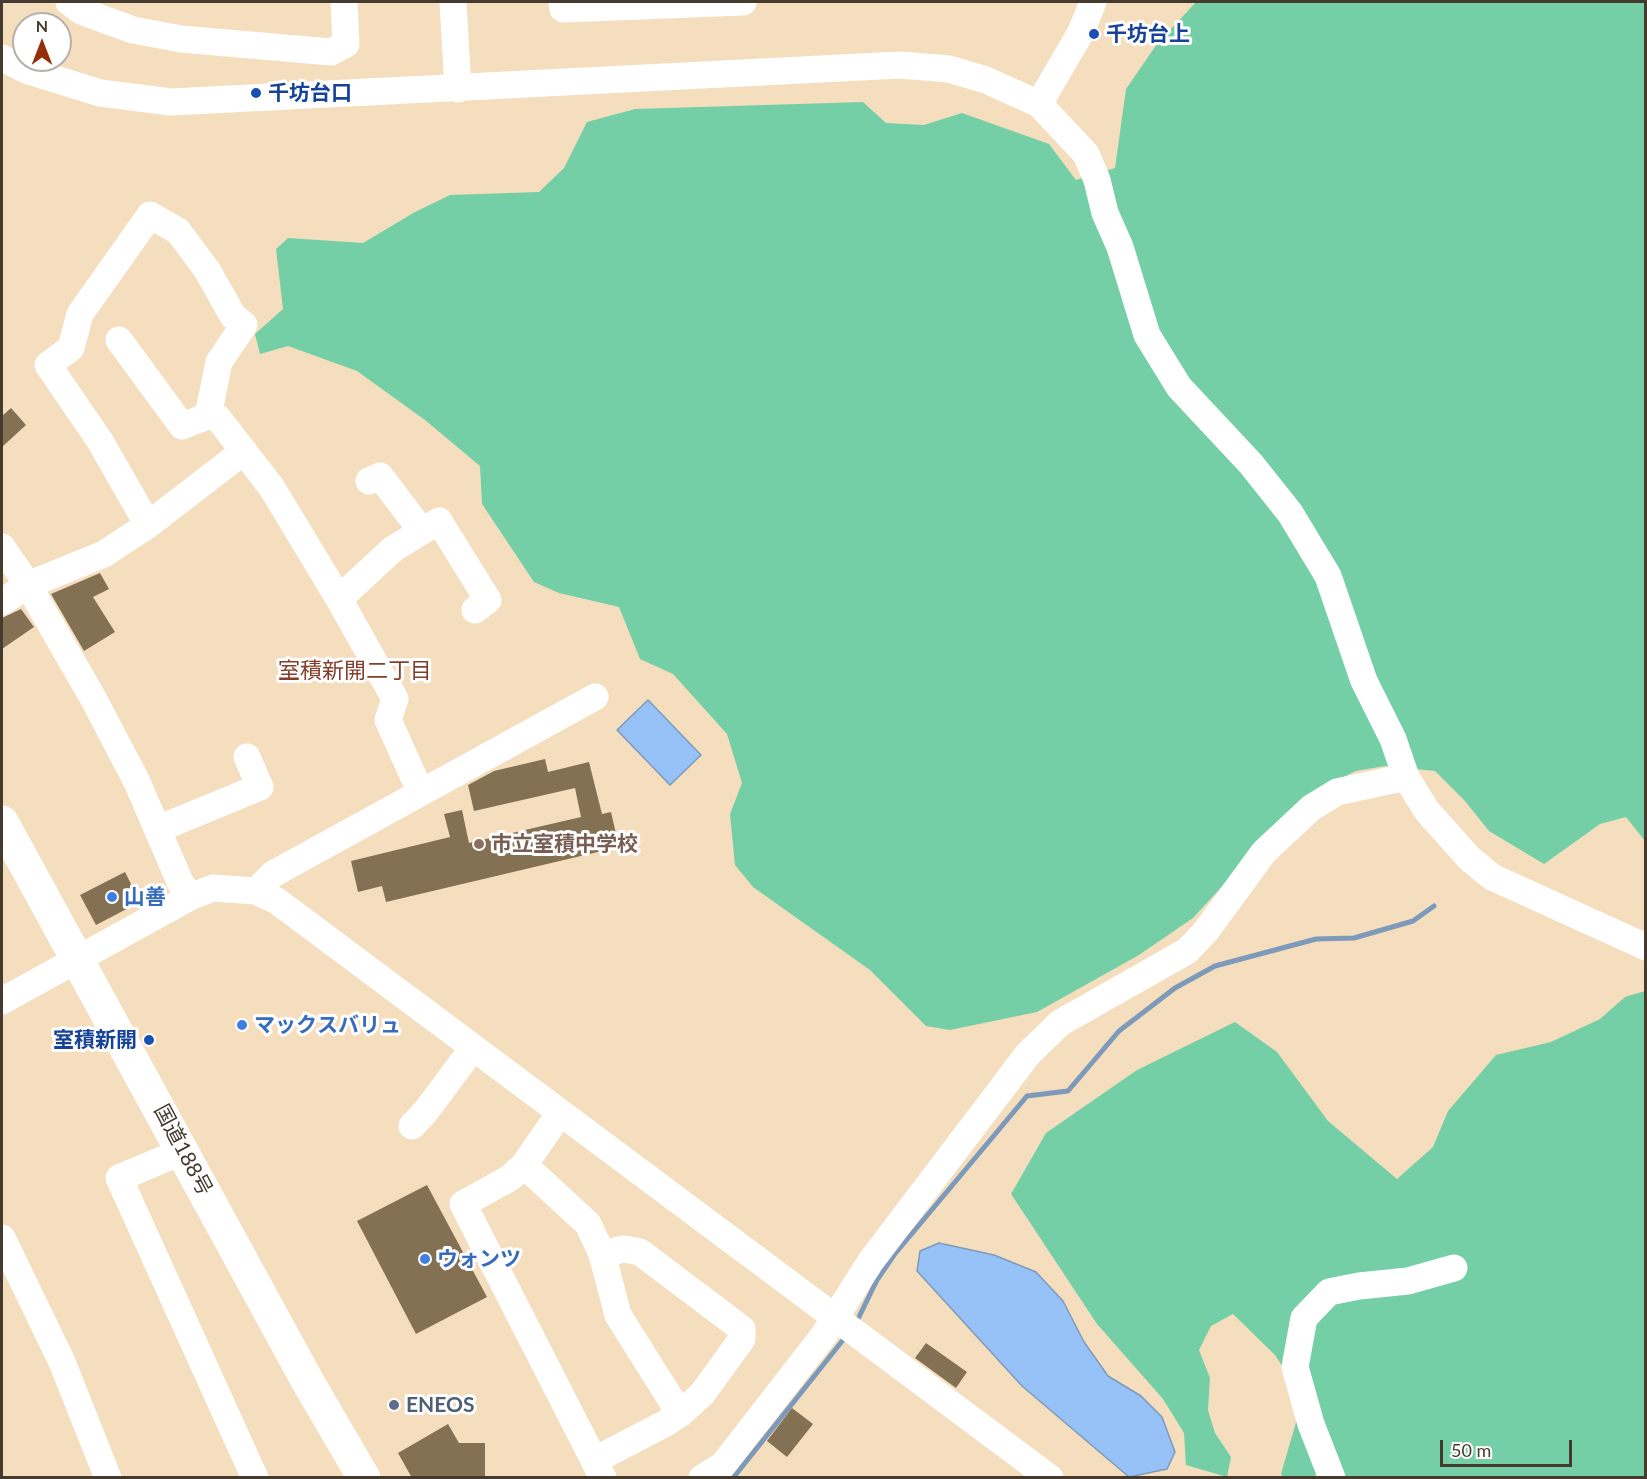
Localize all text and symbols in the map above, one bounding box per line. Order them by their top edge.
north arrow [12,12,72,72]
text: N [36,16,48,35]
place label: 千坊台上 [1106,21,1190,47]
marker: 千坊台上 [1087,27,1101,41]
place label: 千坊台口 [268,80,352,106]
marker: 千坊台口 [249,86,263,100]
district label: 室積新開二丁目 [278,658,432,684]
place label: 市立室積中学校 [491,831,638,857]
marker: 市立室積中学校 [472,837,486,851]
place label: 山善 [124,884,166,910]
marker: 山善 [105,890,119,904]
place label: マックスバリュ [254,1012,401,1038]
marker: マックスバリュ [235,1018,249,1032]
place label: 室積新開 [53,1027,137,1053]
marker: 室積新開 [142,1033,156,1047]
street label: 国道188号 [149,1100,217,1200]
place label: ウォンツ [437,1246,521,1272]
marker: ウォンツ [418,1252,432,1266]
place label: ENEOS [406,1392,474,1418]
marker: ENEOS [387,1398,401,1412]
scale bar [1443,1428,1575,1466]
text: 50 m [1451,1439,1491,1461]

